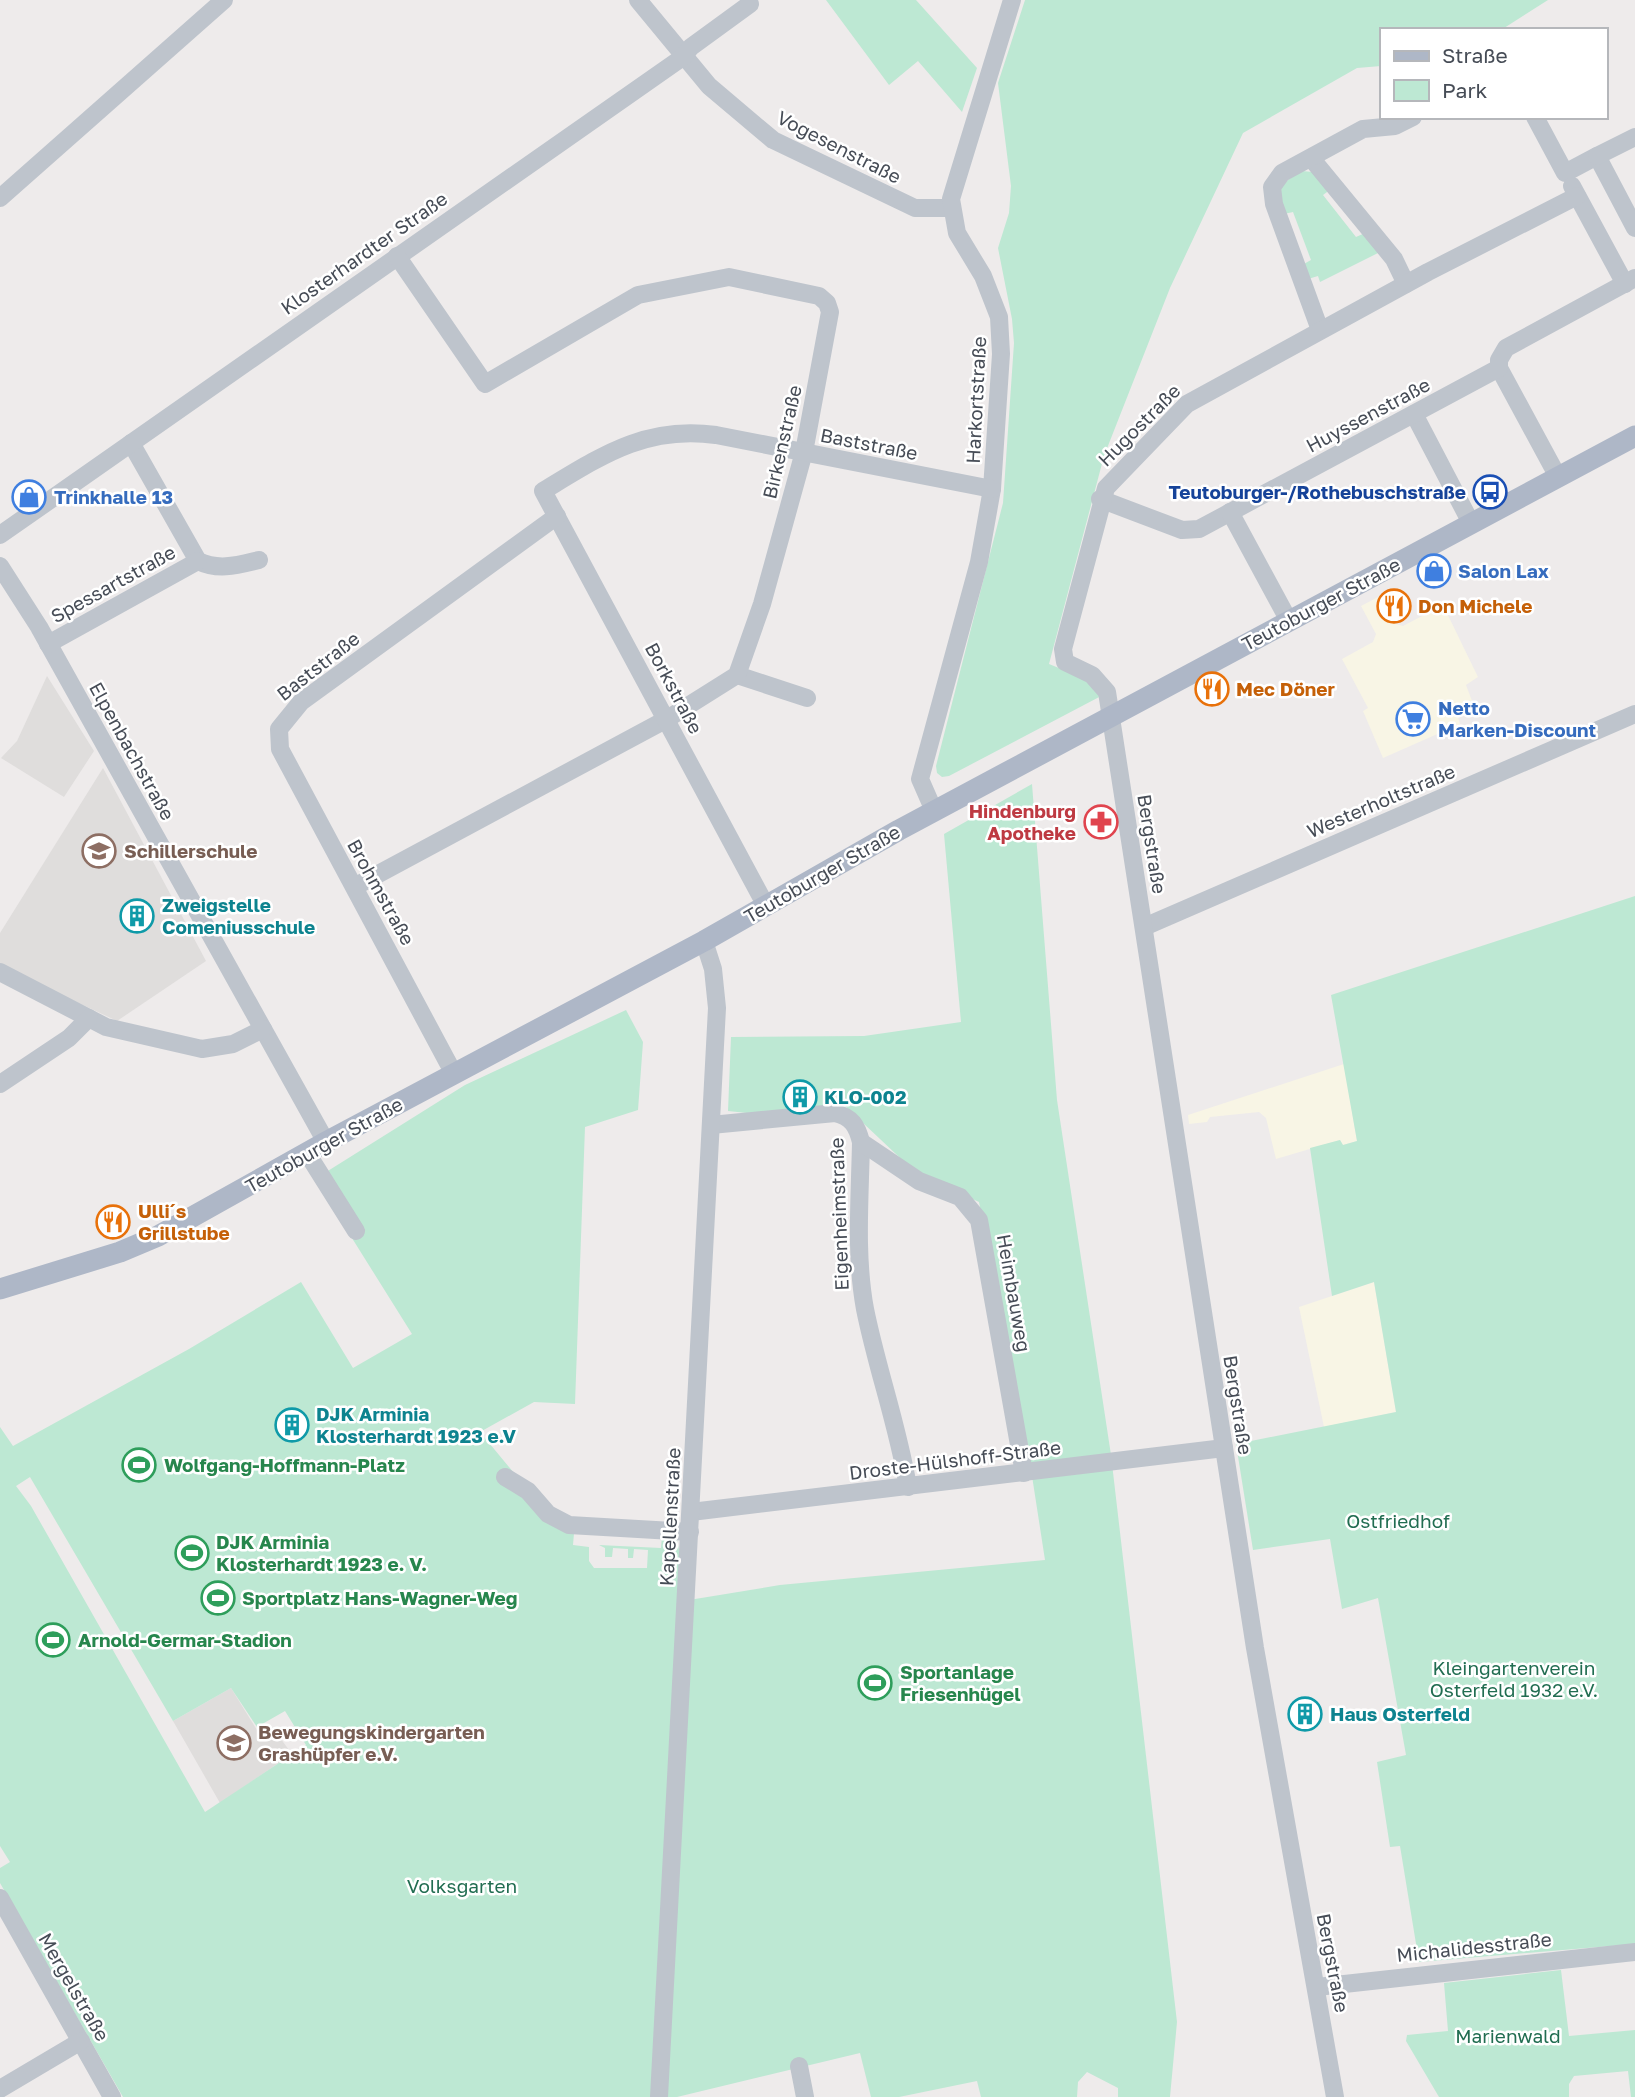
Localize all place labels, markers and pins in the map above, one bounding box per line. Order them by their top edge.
bus stop icon: Teutoburger-/Rothebuschstraße [1471,473,1509,511]
shop icon: Trinkhalle 13 [10,478,48,516]
place label: Teutoburger-/Rothebuschstraße [1168,480,1466,503]
place label: Trinkhalle 13 [54,485,173,508]
shop icon: Salon Lax [1415,552,1453,590]
place label: Salon Lax [1458,559,1549,582]
restaurant icon: Don Michele [1375,587,1413,625]
place label: Don Michele [1418,594,1532,617]
restaurant icon: Mec Döner [1193,670,1231,708]
place label: Mec Döner [1236,677,1335,700]
place label: Netto Marken-Discount [1438,696,1596,741]
supermarket icon: Netto Marken-Discount [1394,700,1432,738]
place label: Hindenburg Apotheke [969,799,1076,844]
pharmacy icon: Hindenburg Apotheke [1082,803,1120,841]
school or university icon: Schillerschule [80,832,118,870]
place label: Schillerschule [124,839,257,862]
place label: Zweigstelle Comeniusschule [162,893,315,938]
building icon: Zweigstelle Comeniusschule [118,897,156,935]
building icon: KLO-002 [781,1078,819,1116]
place label: KLO-002 [824,1085,907,1108]
place label: Ulli´s Grillstube [138,1199,230,1244]
restaurant icon: Ulli´s Grillstube [94,1203,132,1241]
place label: DJK Arminia Klosterhardt 1923 e.V [316,1402,517,1447]
building icon: DJK Arminia Klosterhardt 1923 e.V [273,1406,311,1444]
sports icon: Wolfgang-Hoffmann-Platz [120,1446,158,1484]
place label: Wolfgang-Hoffmann-Platz [164,1453,405,1476]
place label: DJK Arminia Klosterhardt 1923 e. V. [216,1530,427,1575]
sports icon: DJK Arminia Klosterhardt 1923 e. V. [173,1534,211,1572]
sports icon: Sportplatz Hans-Wagner-Weg [199,1579,237,1617]
place label: Sportplatz Hans-Wagner-Weg [242,1586,517,1609]
sports icon: Arnold-Germar-Stadion [34,1621,72,1659]
place label: Arnold-Germar-Stadion [78,1628,292,1651]
place label: Sportanlage Friesenhügel [900,1660,1021,1705]
sports icon: Sportanlage Friesenhügel [856,1664,894,1702]
building icon: Haus Osterfeld [1286,1695,1324,1733]
place label: Haus Osterfeld [1330,1702,1470,1725]
place label: Bewegungskindergarten Grashüpfer e.V. [258,1720,485,1765]
school or university icon: Bewegungskindergarten Grashüpfer e.V. [215,1724,253,1762]

